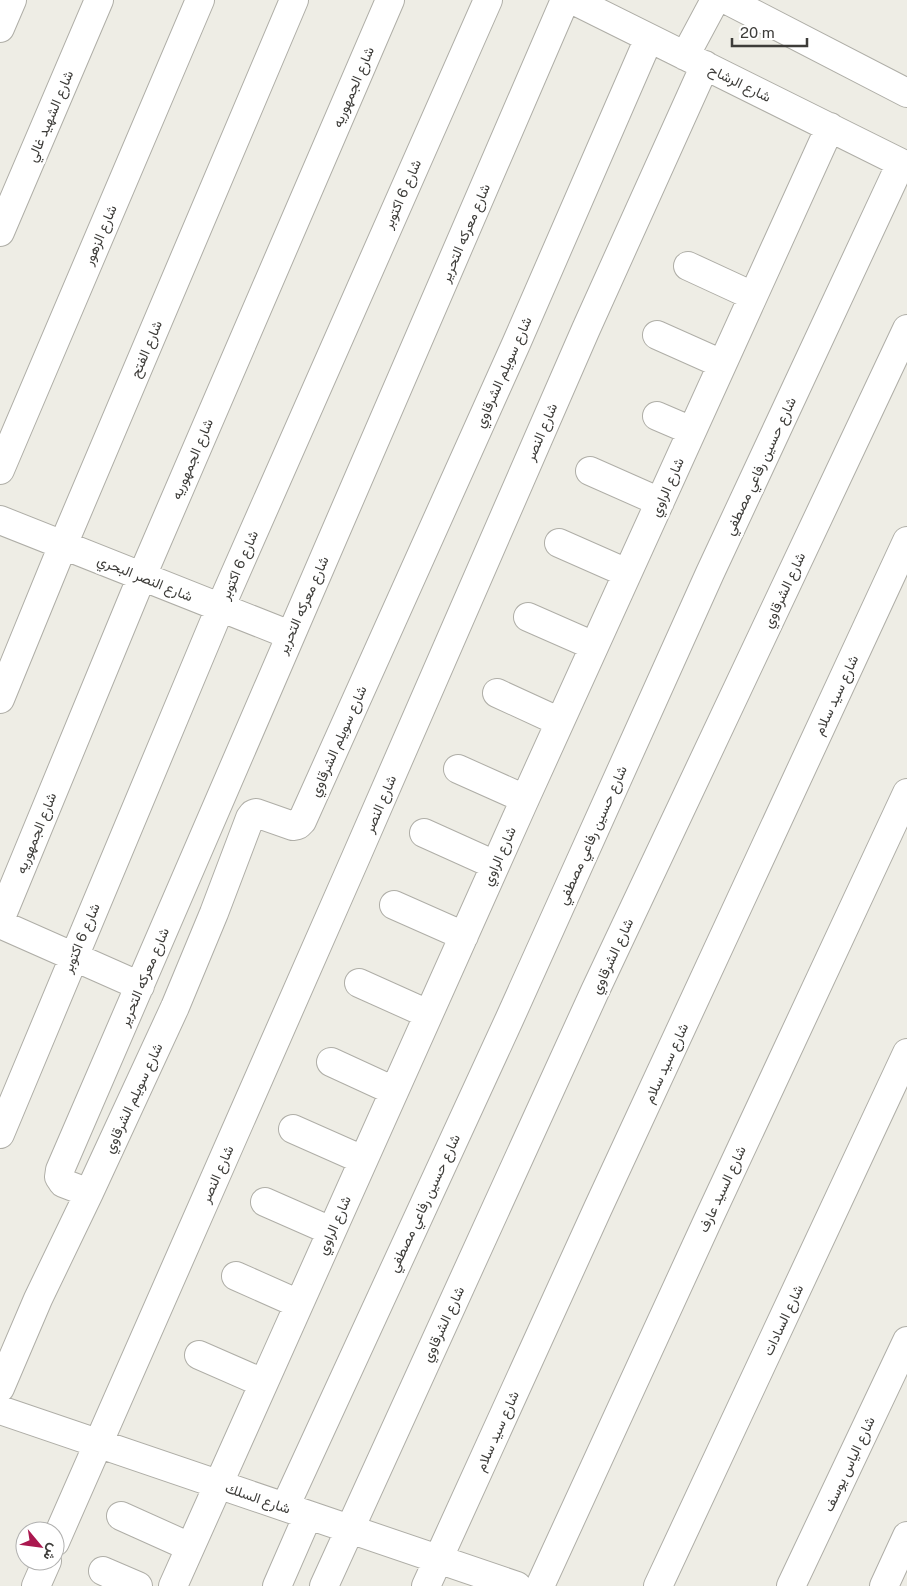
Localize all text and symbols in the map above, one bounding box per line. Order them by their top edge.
scale bar [732,15,807,47]
text: 20 m [740,24,775,41]
street label: شارع الجمهوريه [329,44,380,131]
street label: شارع الرشاح [705,61,774,108]
street label: شارع الشهيد غالي [24,68,80,166]
street label: شارع 6 اكتوبر [379,157,427,233]
street label: شارع معركه التحرير [437,181,496,287]
street label: شارع الزهور [80,202,123,270]
street label: شارع سويلم الشرقاوي [471,314,538,432]
street label: شارع الفتح [127,318,168,381]
street label: شارع حسين رفاعي مصطفي [721,394,803,539]
street label: شارع النصر [521,401,563,465]
street label: شارع الجمهوريه [168,416,219,503]
street label: شارع الراوي [647,455,691,520]
street label: شارع 6 اكتوبر [216,528,264,604]
street label: شارع الشرقاوي [760,550,812,632]
street label: شارع النصر البحري [94,552,195,608]
street label: شارع معركه التحرير [274,554,335,659]
street label: شارع سيد سلام [811,652,864,739]
street label: شارع سويلم الشرقاوي [306,683,373,801]
street label: شارع حسين رفاعي مصطفي [554,763,634,909]
street label: شارع النصر [360,773,402,837]
street label: شارع الجمهوريه [12,790,62,877]
street label: شارع الراوي [479,824,523,889]
street label: شارع 6 اكتوبر [59,901,106,977]
street label: شارع الشرقاوي [588,916,640,998]
street label: شارع معركه التحرير [116,925,175,1031]
street label: شارع سيد سلام [641,1020,694,1107]
street label: شارع سويلم الشرقاوي [100,1040,169,1157]
street label: شارع حسين رفاعي مصطفي [385,1131,467,1276]
street label: شارع النصر [197,1143,239,1207]
street label: شارع السيد عارف [695,1143,752,1236]
street label: شارع الراوي [314,1193,358,1258]
street label: شارع السادات [760,1282,809,1359]
street label: شارع الشرقاوي [419,1284,471,1366]
street label: شارع سيد سلام [472,1388,525,1475]
street label: شارع الياس يوسف [820,1414,881,1515]
street label: شارع السلك [222,1479,293,1519]
north arrow [15,1521,65,1571]
text: ش [39,1541,62,1564]

